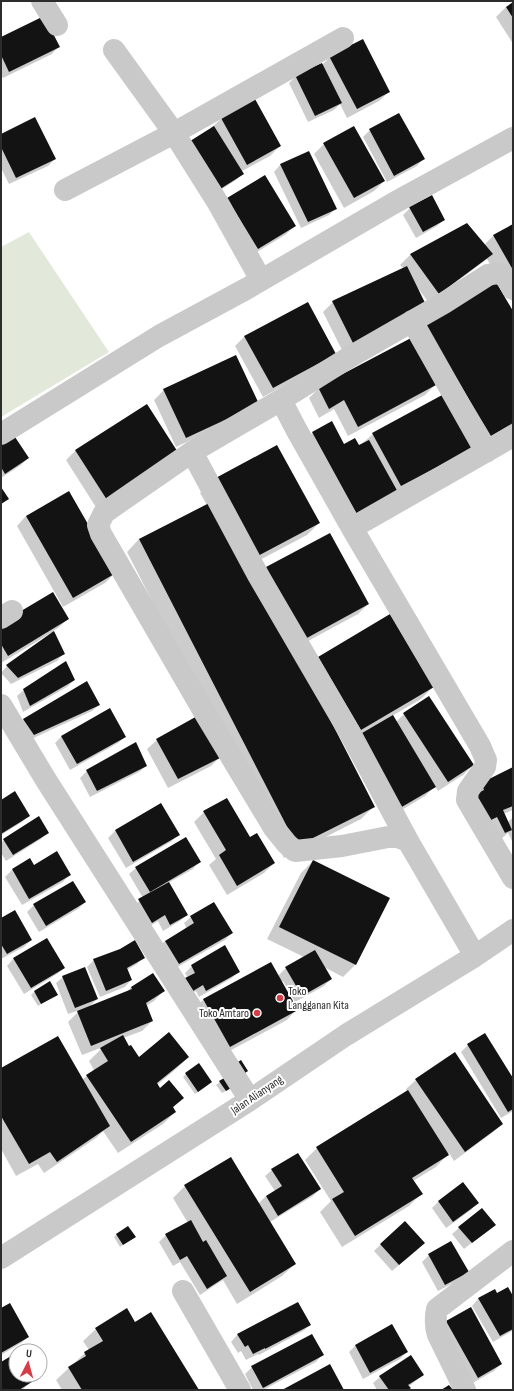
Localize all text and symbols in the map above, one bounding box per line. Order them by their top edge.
place label: Toko Langganan Kita [288,984,349,1013]
marker: Toko Langganan Kita [275,993,285,1003]
place label: Toko Amtaro [199,1006,249,1021]
marker: Toko Amtaro [252,1008,262,1018]
street label: Jalan Alianyang [227,1072,286,1118]
north arrow [8,1343,48,1383]
text: U [25,1347,33,1360]

